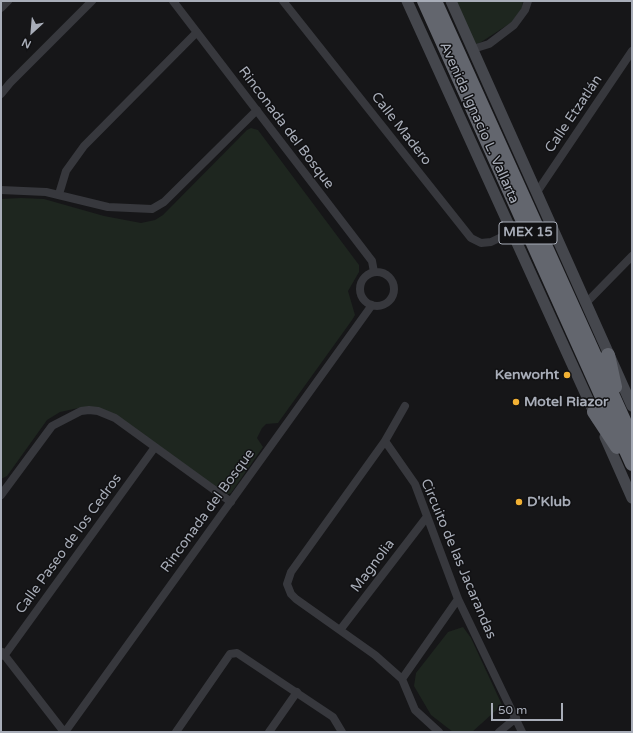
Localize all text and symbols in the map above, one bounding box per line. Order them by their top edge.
north arrow [12,12,52,52]
text: N [20,35,33,51]
street label: Avenida Ignacio L. Vallarta [436,40,522,206]
street label: Rinconada del Bosque [235,64,337,192]
street label: Calle Etzatlán [542,72,606,156]
street label: Calle Madero [367,89,435,169]
road number: MEX 15 [499,222,557,244]
place label: Kenworht [495,367,559,383]
marker: Kenworht [562,370,572,380]
place label: Motel Riazor [524,394,608,410]
marker: Motel Riazor [511,397,521,407]
street label: Rinconada del Bosque [158,446,258,576]
street label: Calle Paseo de los Cedros [12,471,126,617]
street label: Circuito de las Jacarandas [417,476,499,642]
place label: D'Klub [527,494,571,510]
marker: D'Klub [514,497,524,507]
street label: Magnolia [348,536,398,596]
scale bar [493,695,565,721]
text: 50 m [498,703,527,717]

